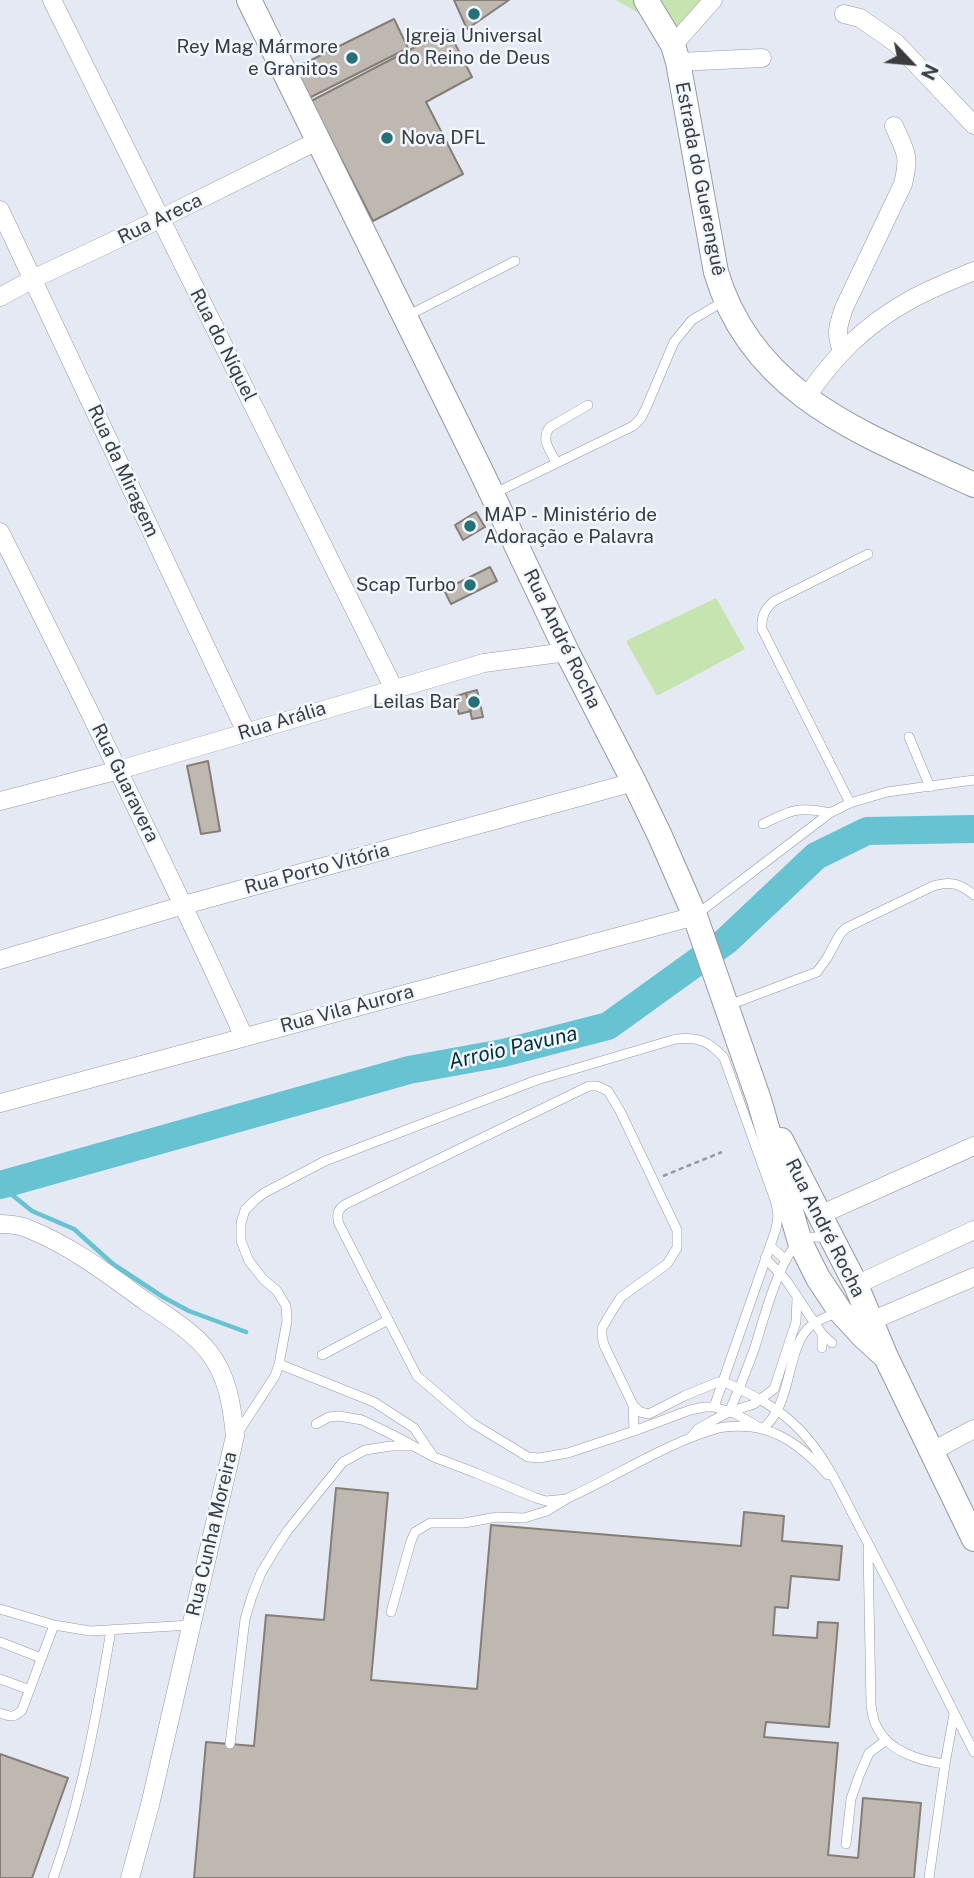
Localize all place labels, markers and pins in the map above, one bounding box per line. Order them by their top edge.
marker: Igreja Universal do Reino de Deus [466,6,482,22]
place label: Igreja Universal do Reino de Deus [398,25,550,69]
place label: Rey Mag Mármore e Granitos [176,36,338,80]
marker: Rey Mag Mármore e Granitos [344,50,360,66]
place label: Nova DFL [401,127,486,149]
marker: Nova DFL [379,130,395,146]
place label: MAP - Ministério de Adoração e Palavra [484,504,657,548]
marker: MAP - Ministério de Adoração e Palavra [462,518,478,534]
place label: Scap Turbo [356,574,456,596]
marker: Scap Turbo [462,577,478,593]
place label: Leilas Bar [373,691,460,713]
marker: Leilas Bar [466,694,482,710]

